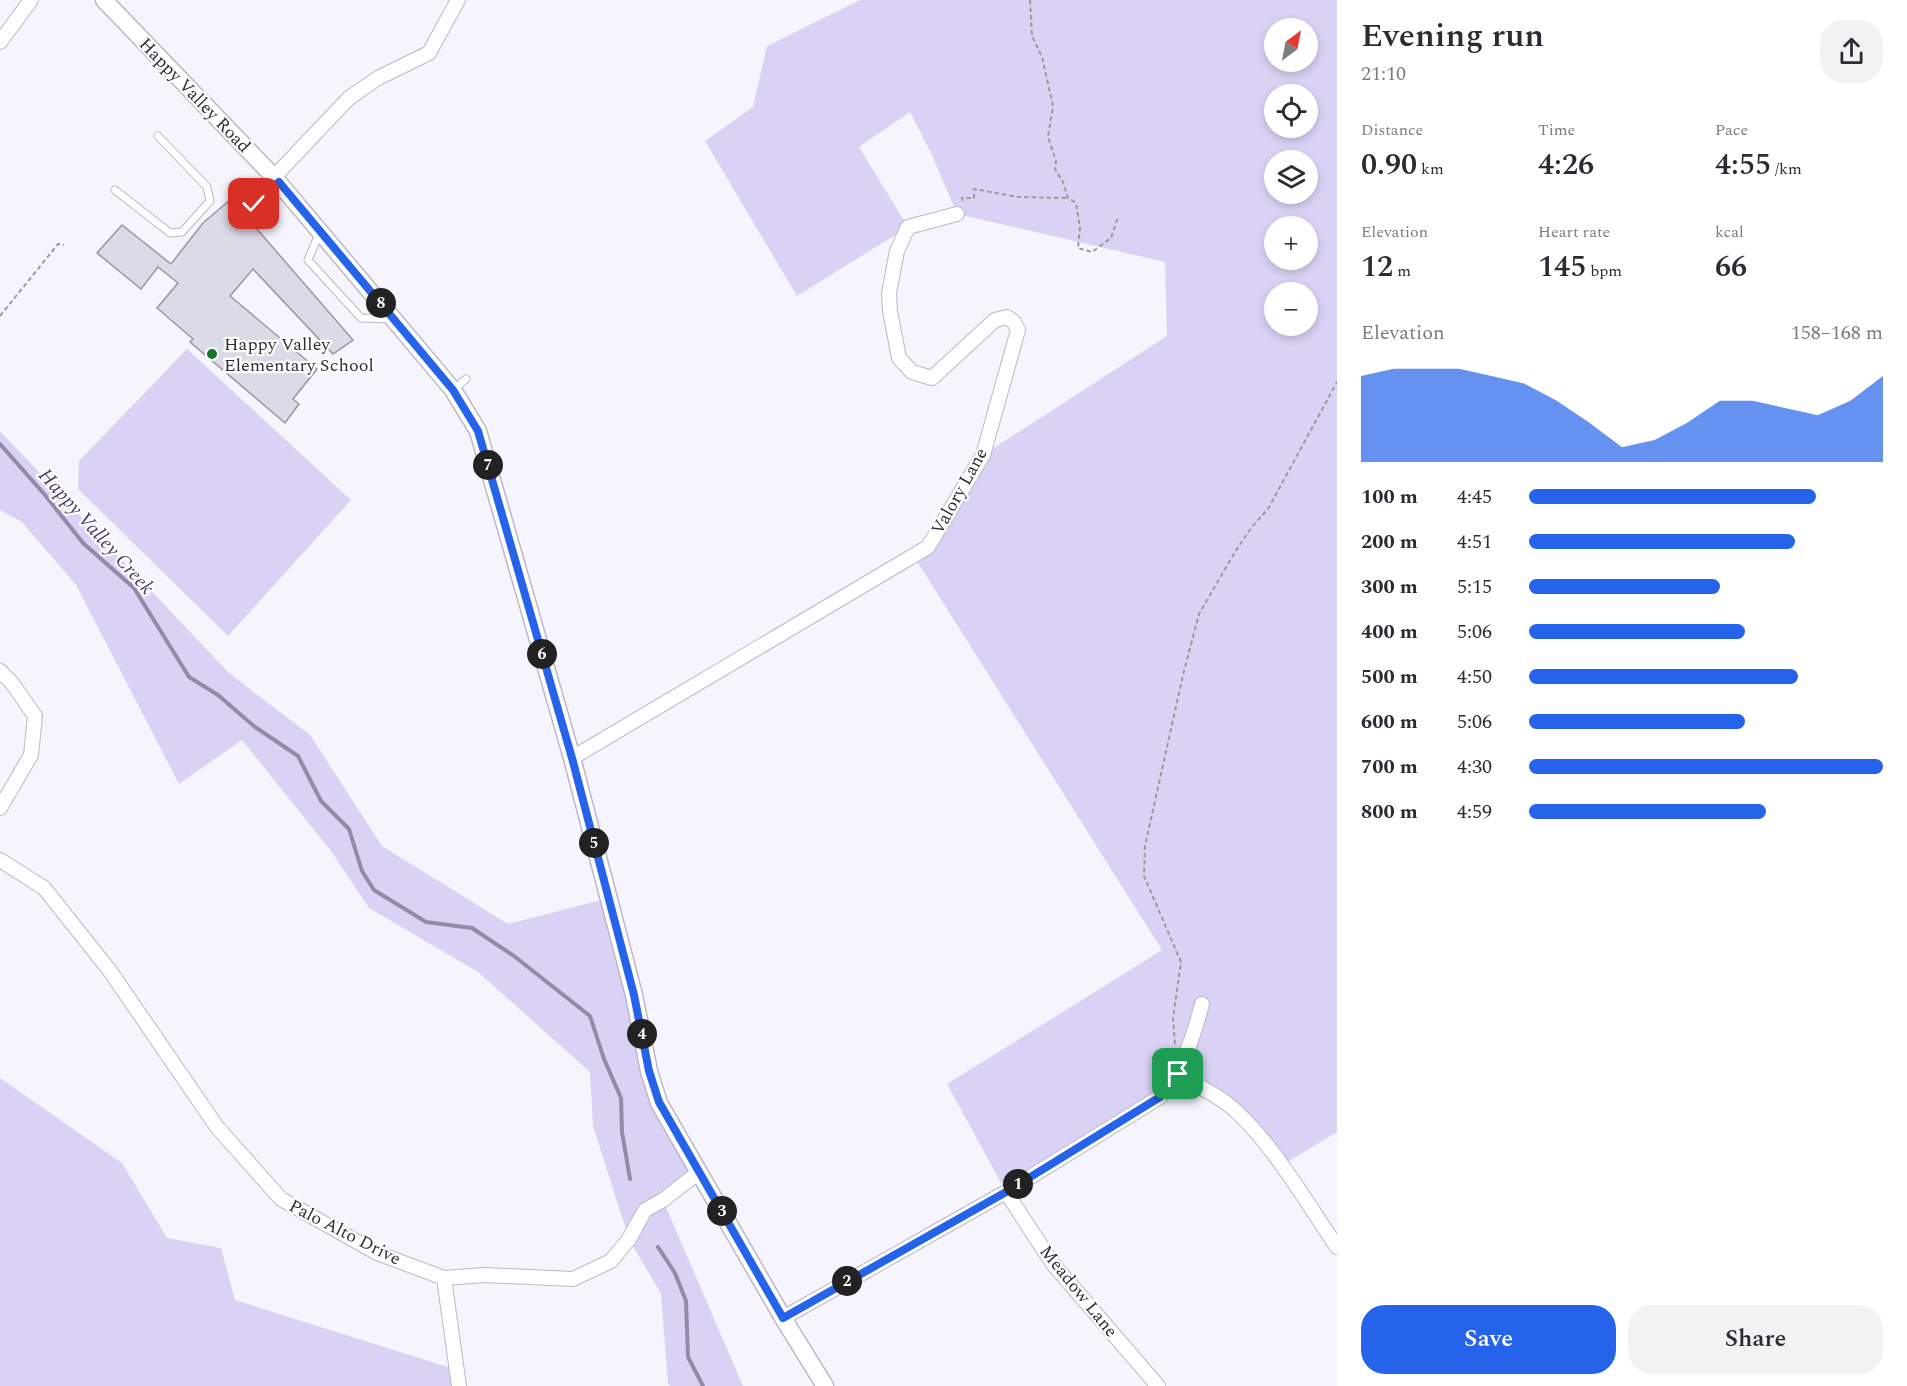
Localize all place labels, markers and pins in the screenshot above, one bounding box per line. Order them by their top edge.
pin [228,178,279,229]
pin: 8 [366,288,396,318]
place label: Happy Valley Elementary School [224,331,374,379]
marker: Happy Valley Elementary School [205,347,219,361]
pin: 7 [473,450,503,480]
pin: 6 [527,639,557,669]
pin: 5 [579,828,609,858]
pin: 4 [627,1019,657,1049]
pin [1152,1048,1203,1099]
pin: 1 [1003,1169,1033,1199]
pin: 3 [707,1196,737,1226]
pin: 2 [832,1266,862,1296]

